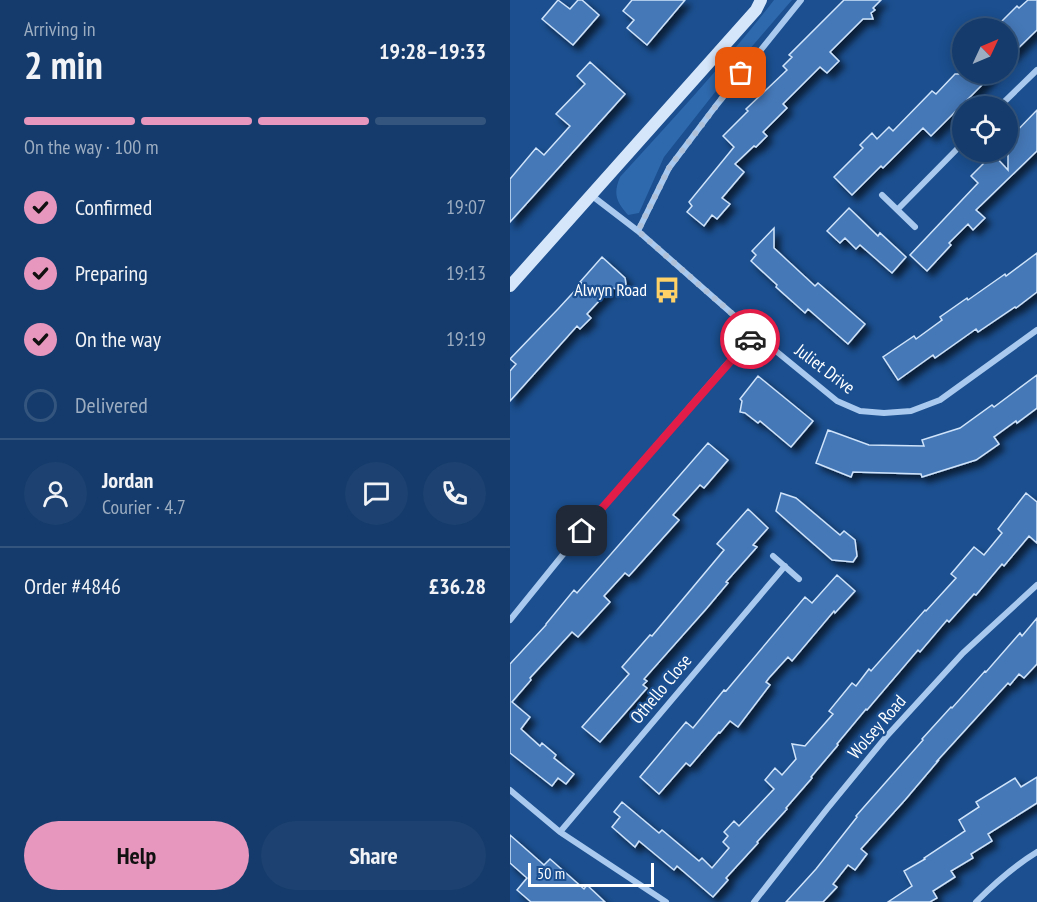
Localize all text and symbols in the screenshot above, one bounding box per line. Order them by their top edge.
text: Arriving in [24,16,96,42]
north arrow [952,18,1018,84]
map controls [952,18,1018,162]
text: 19:28–19:33 [379,37,486,65]
text: 2 min [24,39,103,90]
pin [715,47,766,98]
icon: bag [724,56,757,89]
button: locate [952,96,1018,162]
text: On the way · 100 m [24,134,159,160]
icon: check [24,191,57,224]
text: Confirmed [75,193,152,221]
text: 19:07 [446,194,486,220]
icon: check [24,257,57,290]
text: Preparing [75,259,148,287]
text: 19:13 [446,260,486,286]
bus stop icon: Alwyn Road [652,275,682,305]
place label: Alwyn Road [574,278,647,301]
courier [720,309,780,369]
icon: check [24,323,57,356]
icon: car [734,323,767,356]
text: On the way [75,325,161,353]
text: 19:19 [446,326,486,352]
street label: Juliet Drive [790,338,860,399]
text: Delivered [75,391,148,419]
button: person [24,462,87,525]
button: chat [345,462,408,525]
button: phone [423,462,486,525]
text: Jordan [102,466,153,494]
text: Courier · 4.7 [102,494,186,520]
pin [556,505,607,556]
icon: home [565,514,598,547]
text: Order #4846 [24,572,121,600]
text: £36.28 [429,572,486,600]
street label: Othello Close [625,649,696,728]
street label: Wolsey Road [843,690,911,763]
button: Help [24,821,249,890]
button: Share [261,821,486,890]
scale bar [528,860,654,888]
text: 50 m [537,863,565,883]

